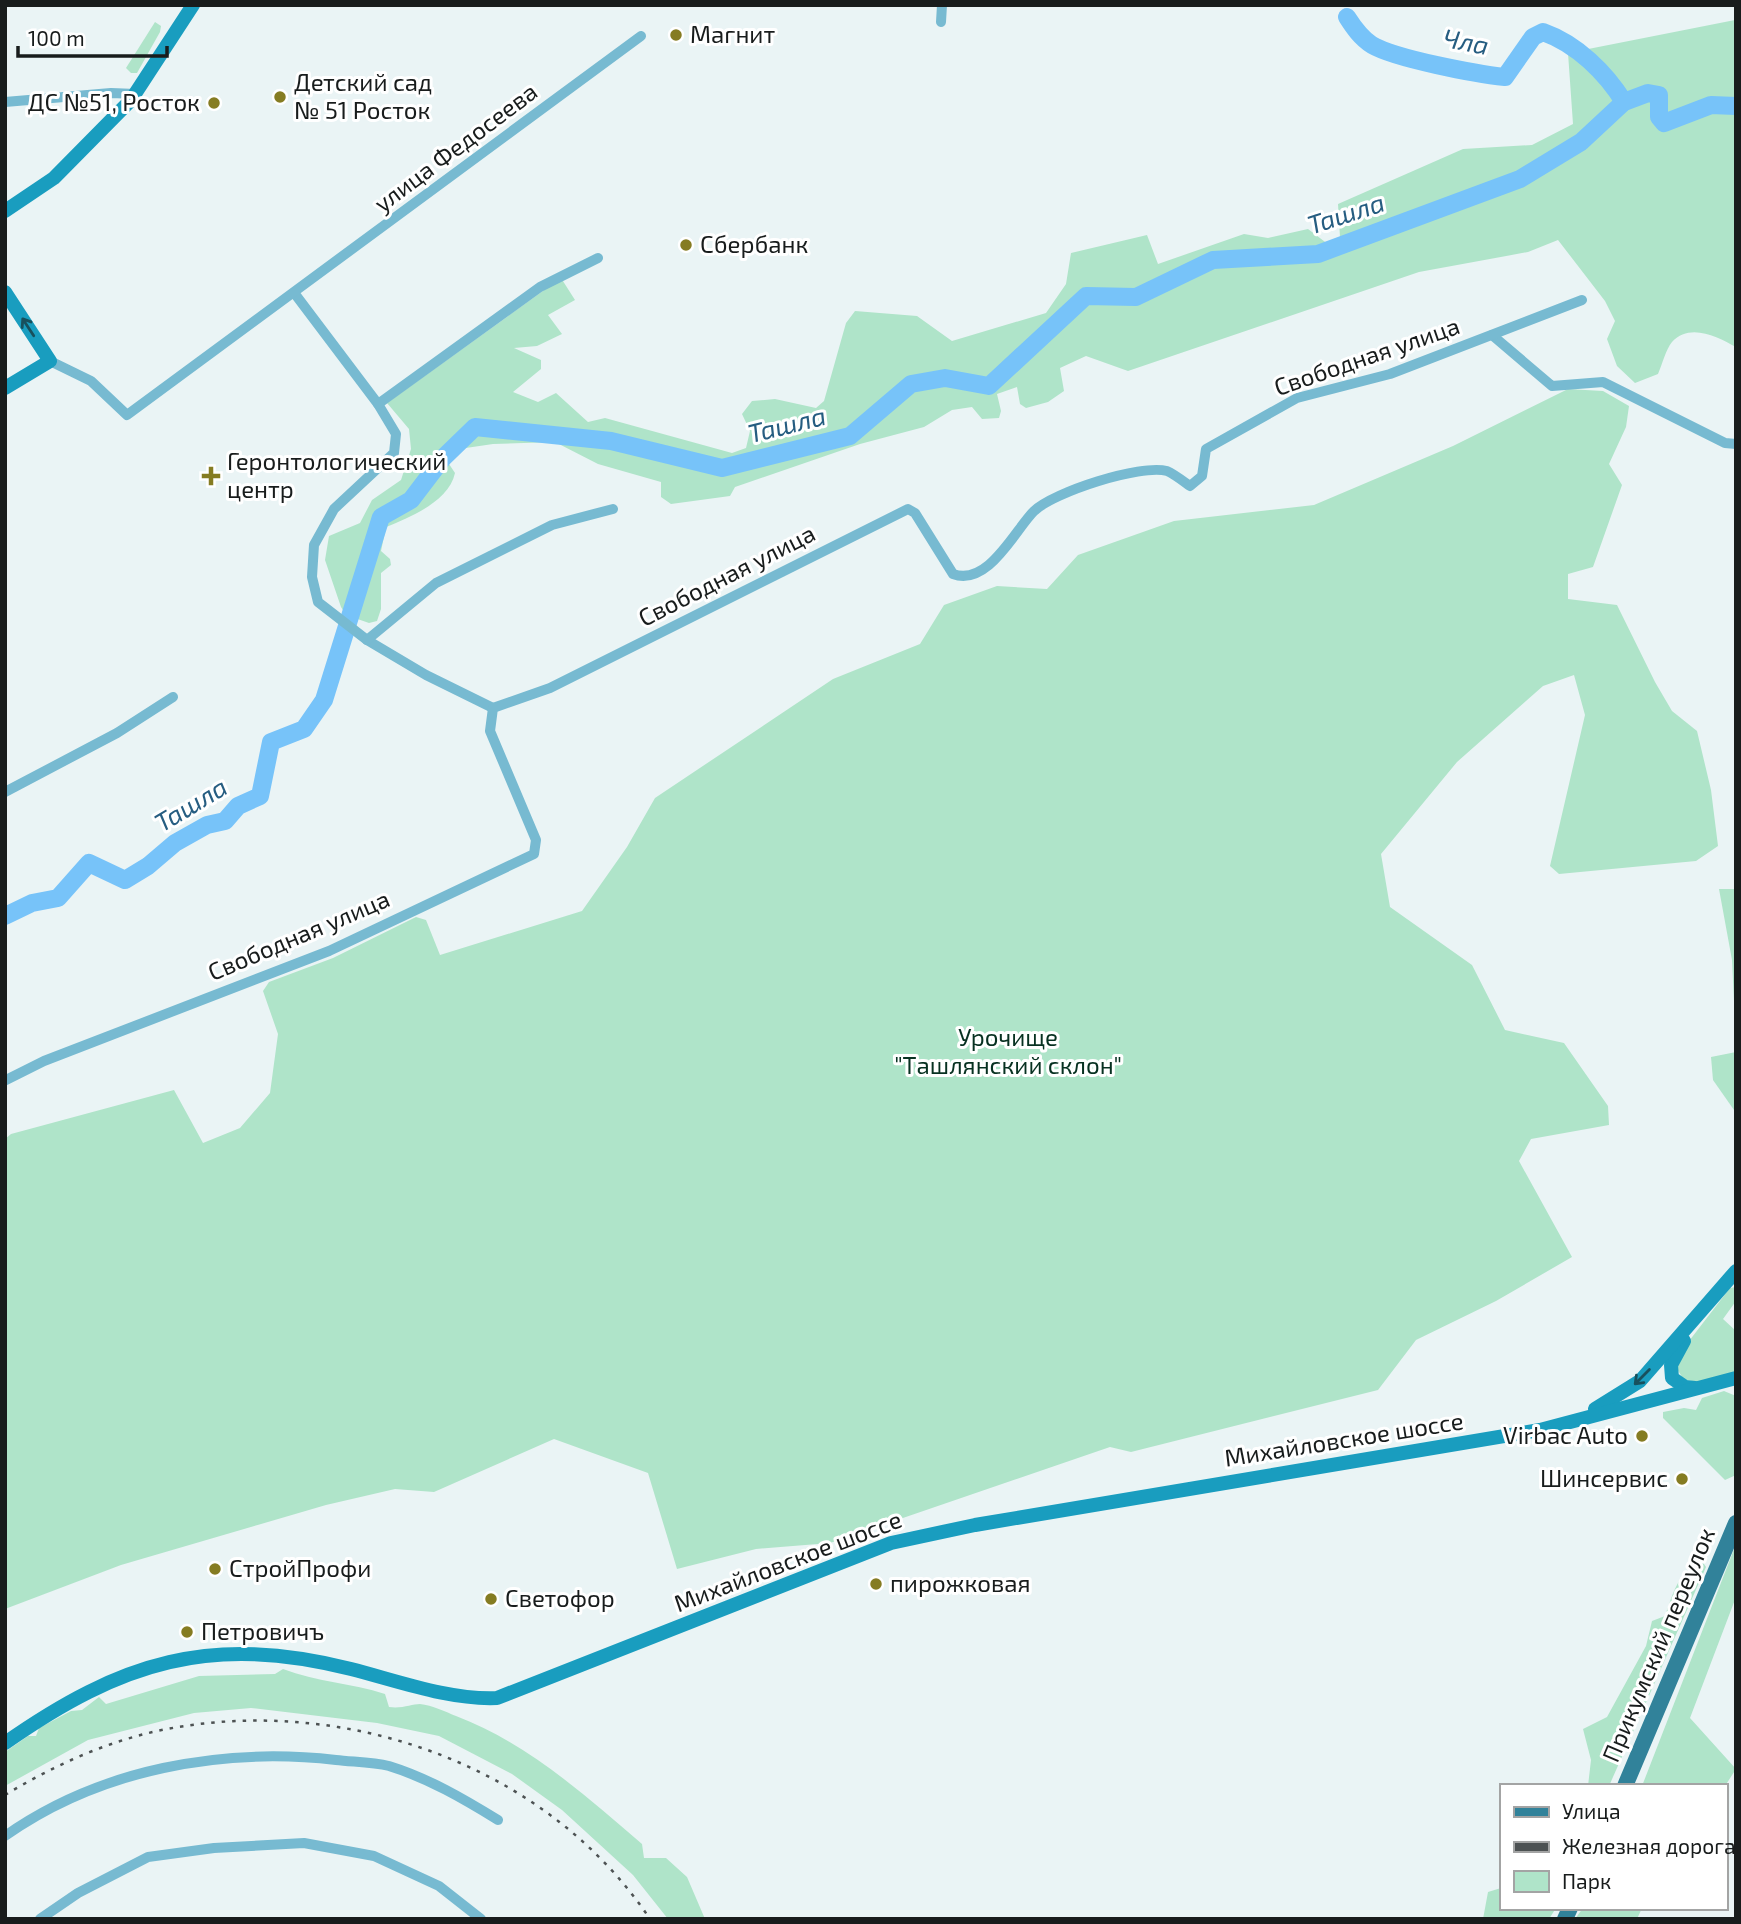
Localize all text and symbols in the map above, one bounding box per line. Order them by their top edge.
scale bar [18,14,166,58]
place label: Магнит [690,19,775,48]
water label: Чла [1441,21,1492,60]
text: 100 m [28,25,85,50]
marker: Магнит [668,27,684,43]
place label: Детский сад № 51 Росток [294,67,432,124]
street label: улица Федосеева [368,76,543,218]
place label: ДС №51, Росток [28,87,200,116]
marker: Детский сад № 51 Росток [272,89,288,105]
marker: ДС №51, Росток [206,95,222,111]
water label: Ташла [1303,186,1388,240]
place label: Сбербанк [700,229,808,258]
marker: Сбербанк [678,237,694,253]
street label: Свободная улица [1270,310,1464,402]
one-way arrow [20,317,34,337]
water label: Ташла [745,399,829,448]
place label: Геронтологический центр [227,446,446,503]
marker: Геронтологический центр [201,466,221,486]
street label: Свободная улица [633,518,820,633]
water label: Ташла [148,770,232,837]
street label: Свободная улица [203,883,394,987]
park label: Урочище "Ташлянский склон" [894,1022,1122,1079]
one-way arrow [1634,1368,1651,1385]
street label: Михайловское шоссе [1222,1405,1465,1472]
place label: Virbac Auto [1503,1420,1628,1449]
marker: Virbac Auto [1634,1428,1650,1444]
place label: Шинсервис [1540,1463,1668,1492]
marker: Шинсервис [1674,1471,1690,1487]
street label: Михайловское шоссе [670,1504,905,1617]
street label: Прикумский переулок [1595,1523,1721,1766]
place label: СтройПрофи [229,1553,371,1582]
marker: СтройПрофи [207,1561,223,1577]
place label: пирожковая [890,1568,1031,1597]
marker: пирожковая [868,1576,884,1592]
place label: Светофор [505,1583,615,1612]
marker: Светофор [483,1591,499,1607]
place label: Петровичъ [201,1616,324,1645]
marker: Петровичъ [179,1624,195,1640]
legend [1500,1784,1727,1910]
text: Улица [1562,1798,1621,1823]
text: Железная дорога [1562,1833,1735,1858]
text: Парк [1562,1868,1611,1893]

